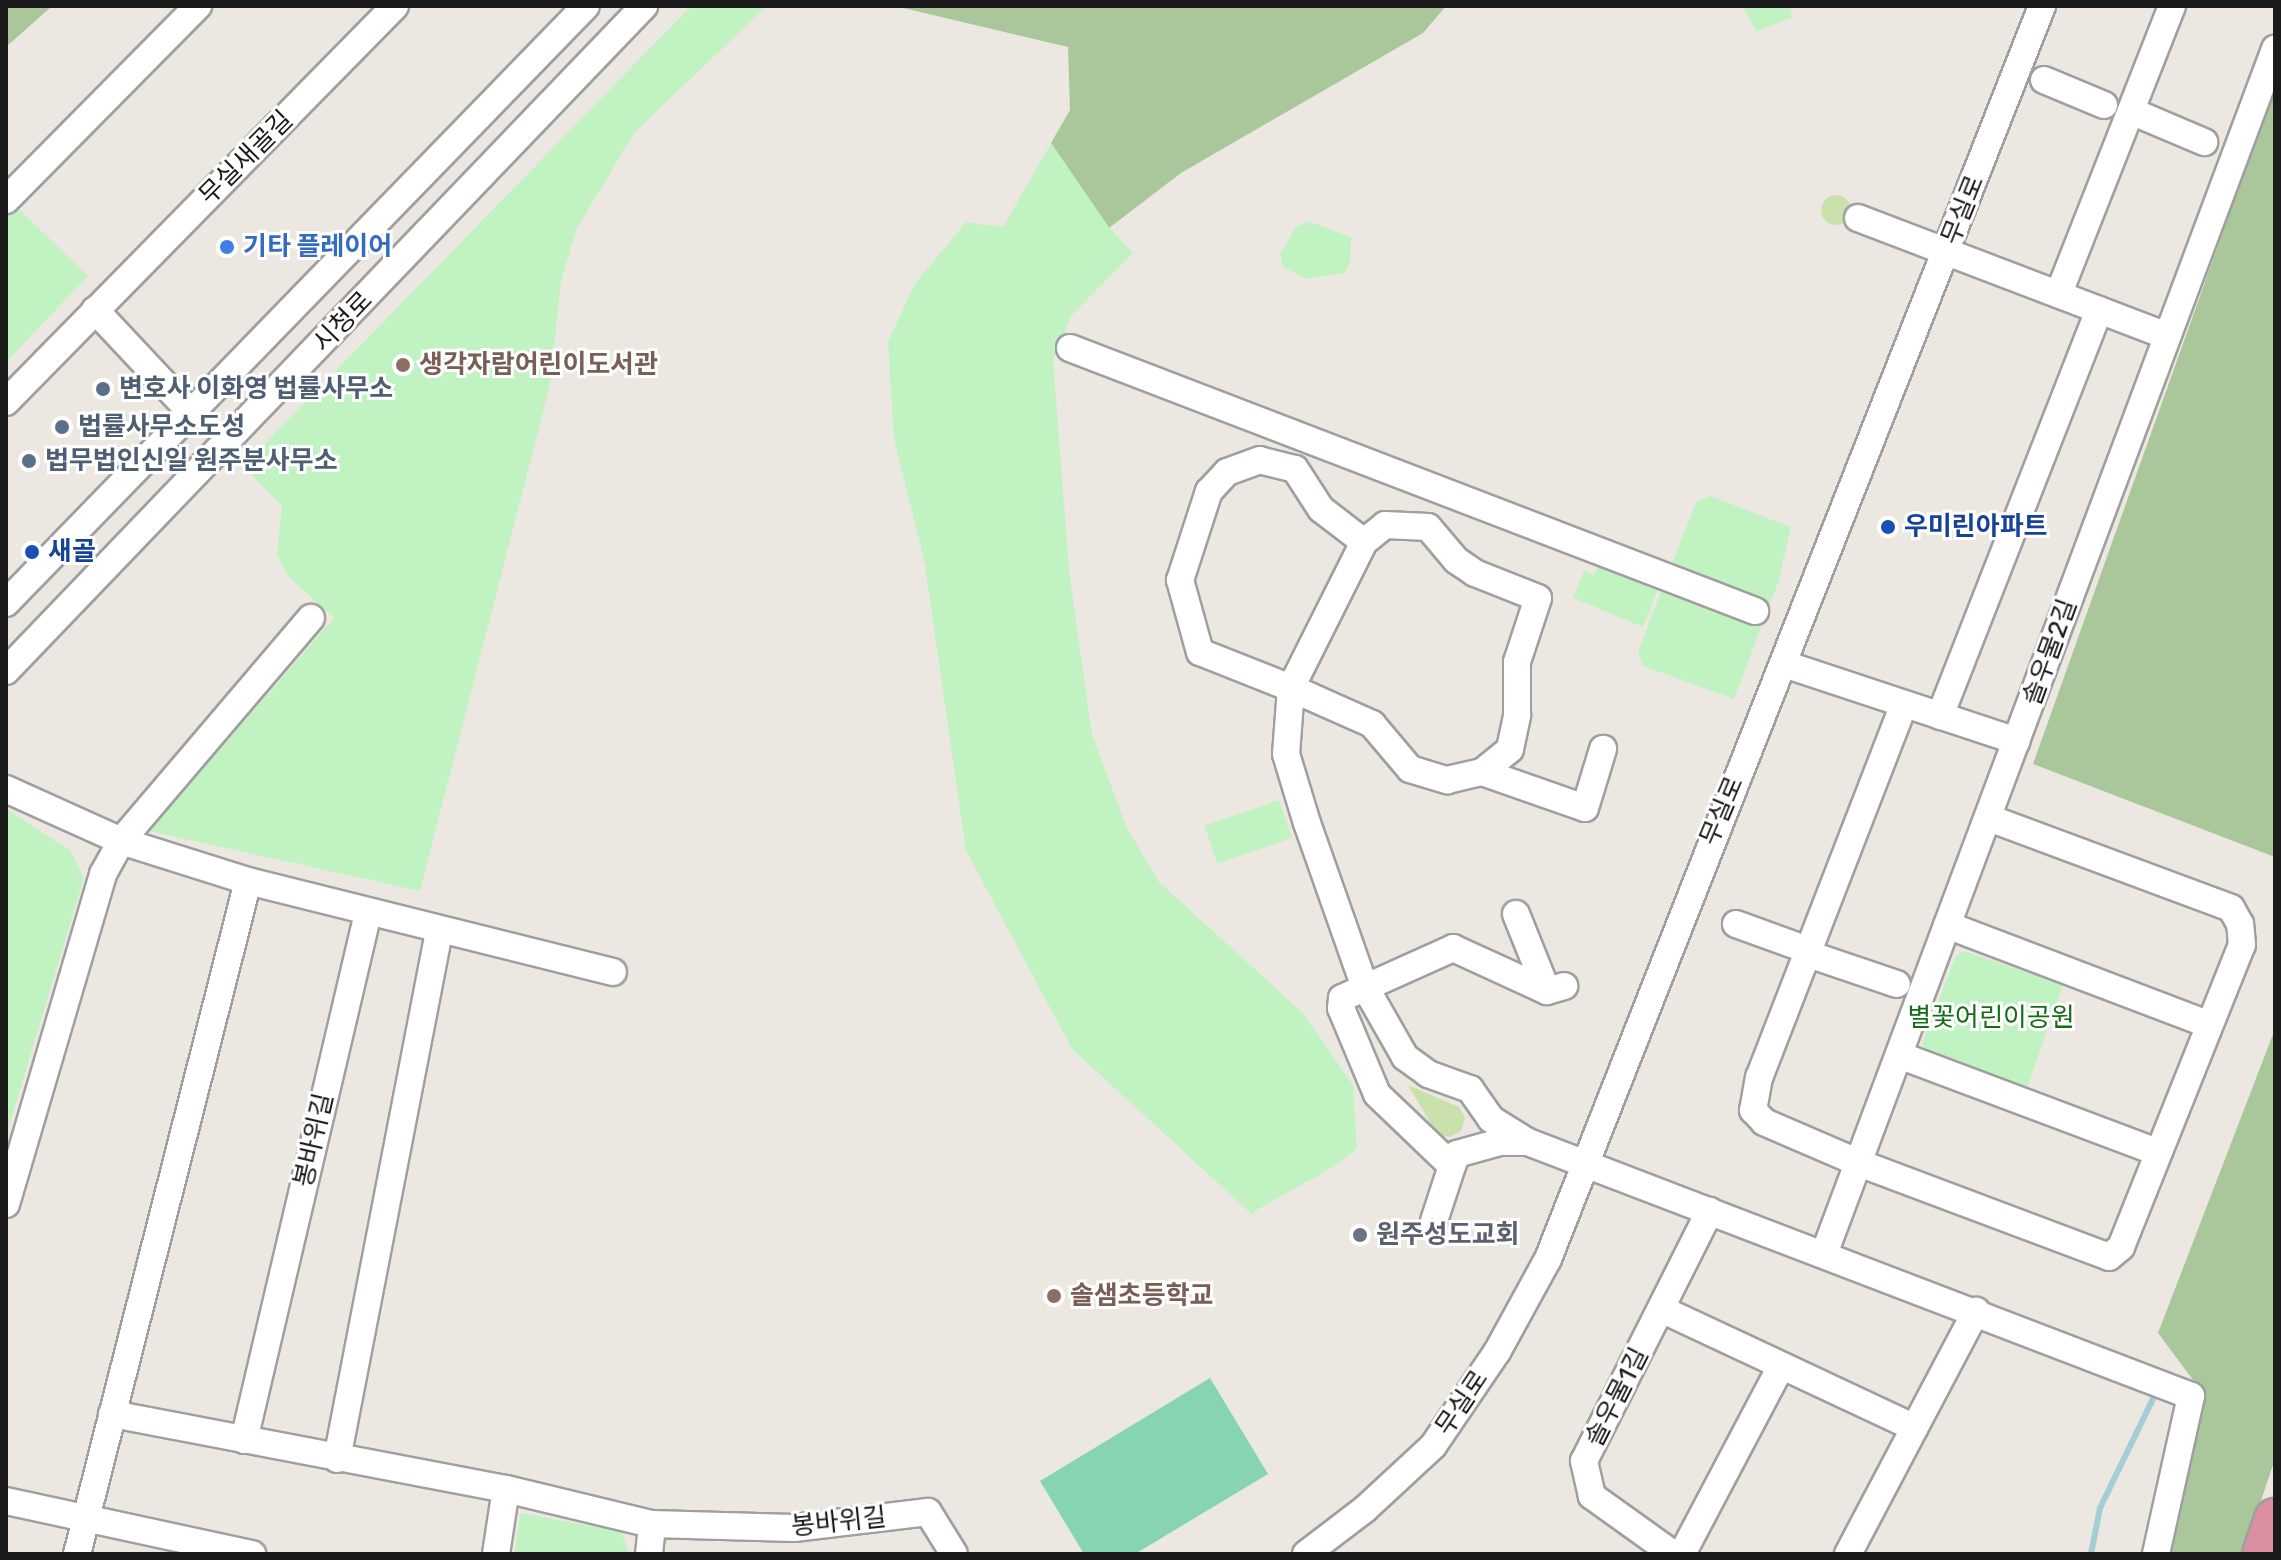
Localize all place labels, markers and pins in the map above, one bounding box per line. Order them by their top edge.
place label: 기타 플레이어 [243,231,392,263]
marker: 기타 플레이어 [218,238,236,256]
place label: 생각자람어린이도서관 [419,349,658,381]
marker: 생각자람어린이도서관 [394,356,412,374]
place label: 변호사 이화영 법률사무소 [119,373,393,405]
marker: 변호사 이화영 법률사무소 [94,380,112,398]
place label: 법률사무소도성 [78,411,245,443]
marker: 법률사무소도성 [53,418,71,436]
place label: 법무법인신일 원주분사무소 [45,445,338,477]
marker: 법무법인신일 원주분사무소 [20,452,38,470]
place label: 우미린아파트 [1904,511,2048,543]
marker: 우미린아파트 [1879,518,1897,536]
place label: 새골 [48,536,96,568]
marker: 새골 [23,543,41,561]
place label: 원주성도교회 [1376,1219,1520,1251]
marker: 원주성도교회 [1351,1226,1369,1244]
place label: 솔샘초등학교 [1070,1280,1214,1312]
marker: 솔샘초등학교 [1045,1287,1063,1305]

